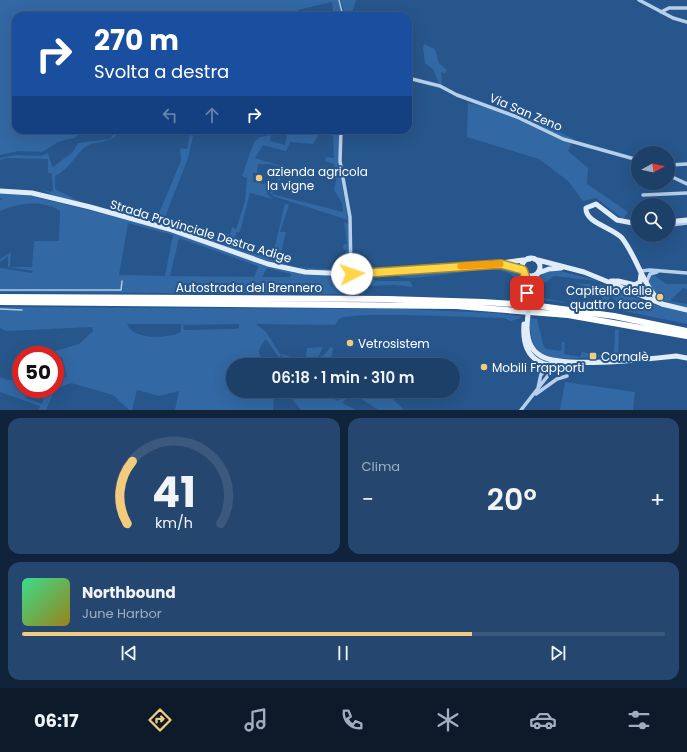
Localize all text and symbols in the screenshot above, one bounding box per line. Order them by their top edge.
text: 270 m [94,21,179,60]
icon: right [28,28,80,80]
text: Svolta a destra [94,59,229,84]
street label: Via San Zeno [487,89,565,135]
icon: left [159,104,181,126]
icon: ahead [201,104,223,126]
icon: right [243,104,265,126]
north arrow [631,146,675,190]
map controls [631,146,675,242]
place label: azienda agricola la vigne [267,163,368,194]
marker: azienda agricola la vigne [254,173,264,183]
street label: Strada Provinciale Destra Adige [108,195,294,267]
button: search [631,198,675,242]
position arrow [331,253,373,295]
pin [510,276,544,310]
street label: Autostrada del Brennero [176,279,323,296]
icon: arrive [516,282,538,304]
place label: Capitello delle quattro facce [566,282,652,313]
marker: Capitello delle quattro facce [655,292,665,302]
place label: Vetrosistem [358,335,430,352]
marker: Vetrosistem [345,338,355,348]
speed limit sign: 50 [12,346,64,398]
place label: Cornalè [601,348,649,365]
marker: Cornalè [588,351,598,361]
place label: Mobili Frapporti [492,359,585,376]
marker: Mobili Frapporti [479,362,489,372]
text: 06:18 · 1 min · 310 m [272,367,414,388]
text: Clima [362,457,400,476]
text: 41 [152,463,196,522]
text: 20° [487,478,537,521]
text: − [362,484,374,515]
text: + [650,484,665,515]
text: km/h [155,513,193,533]
text: Northbound [82,582,176,603]
text: June Harbor [82,604,162,623]
icon: previous [118,642,140,664]
icon: pause [332,642,354,664]
icon: next [547,642,569,664]
icon: directions [146,706,174,734]
icon: music [242,706,270,734]
icon: phone [338,706,366,734]
icon: climate [434,706,462,734]
icon: car [529,706,557,734]
icon: filters [625,706,653,734]
text: 06:17 [34,708,79,733]

